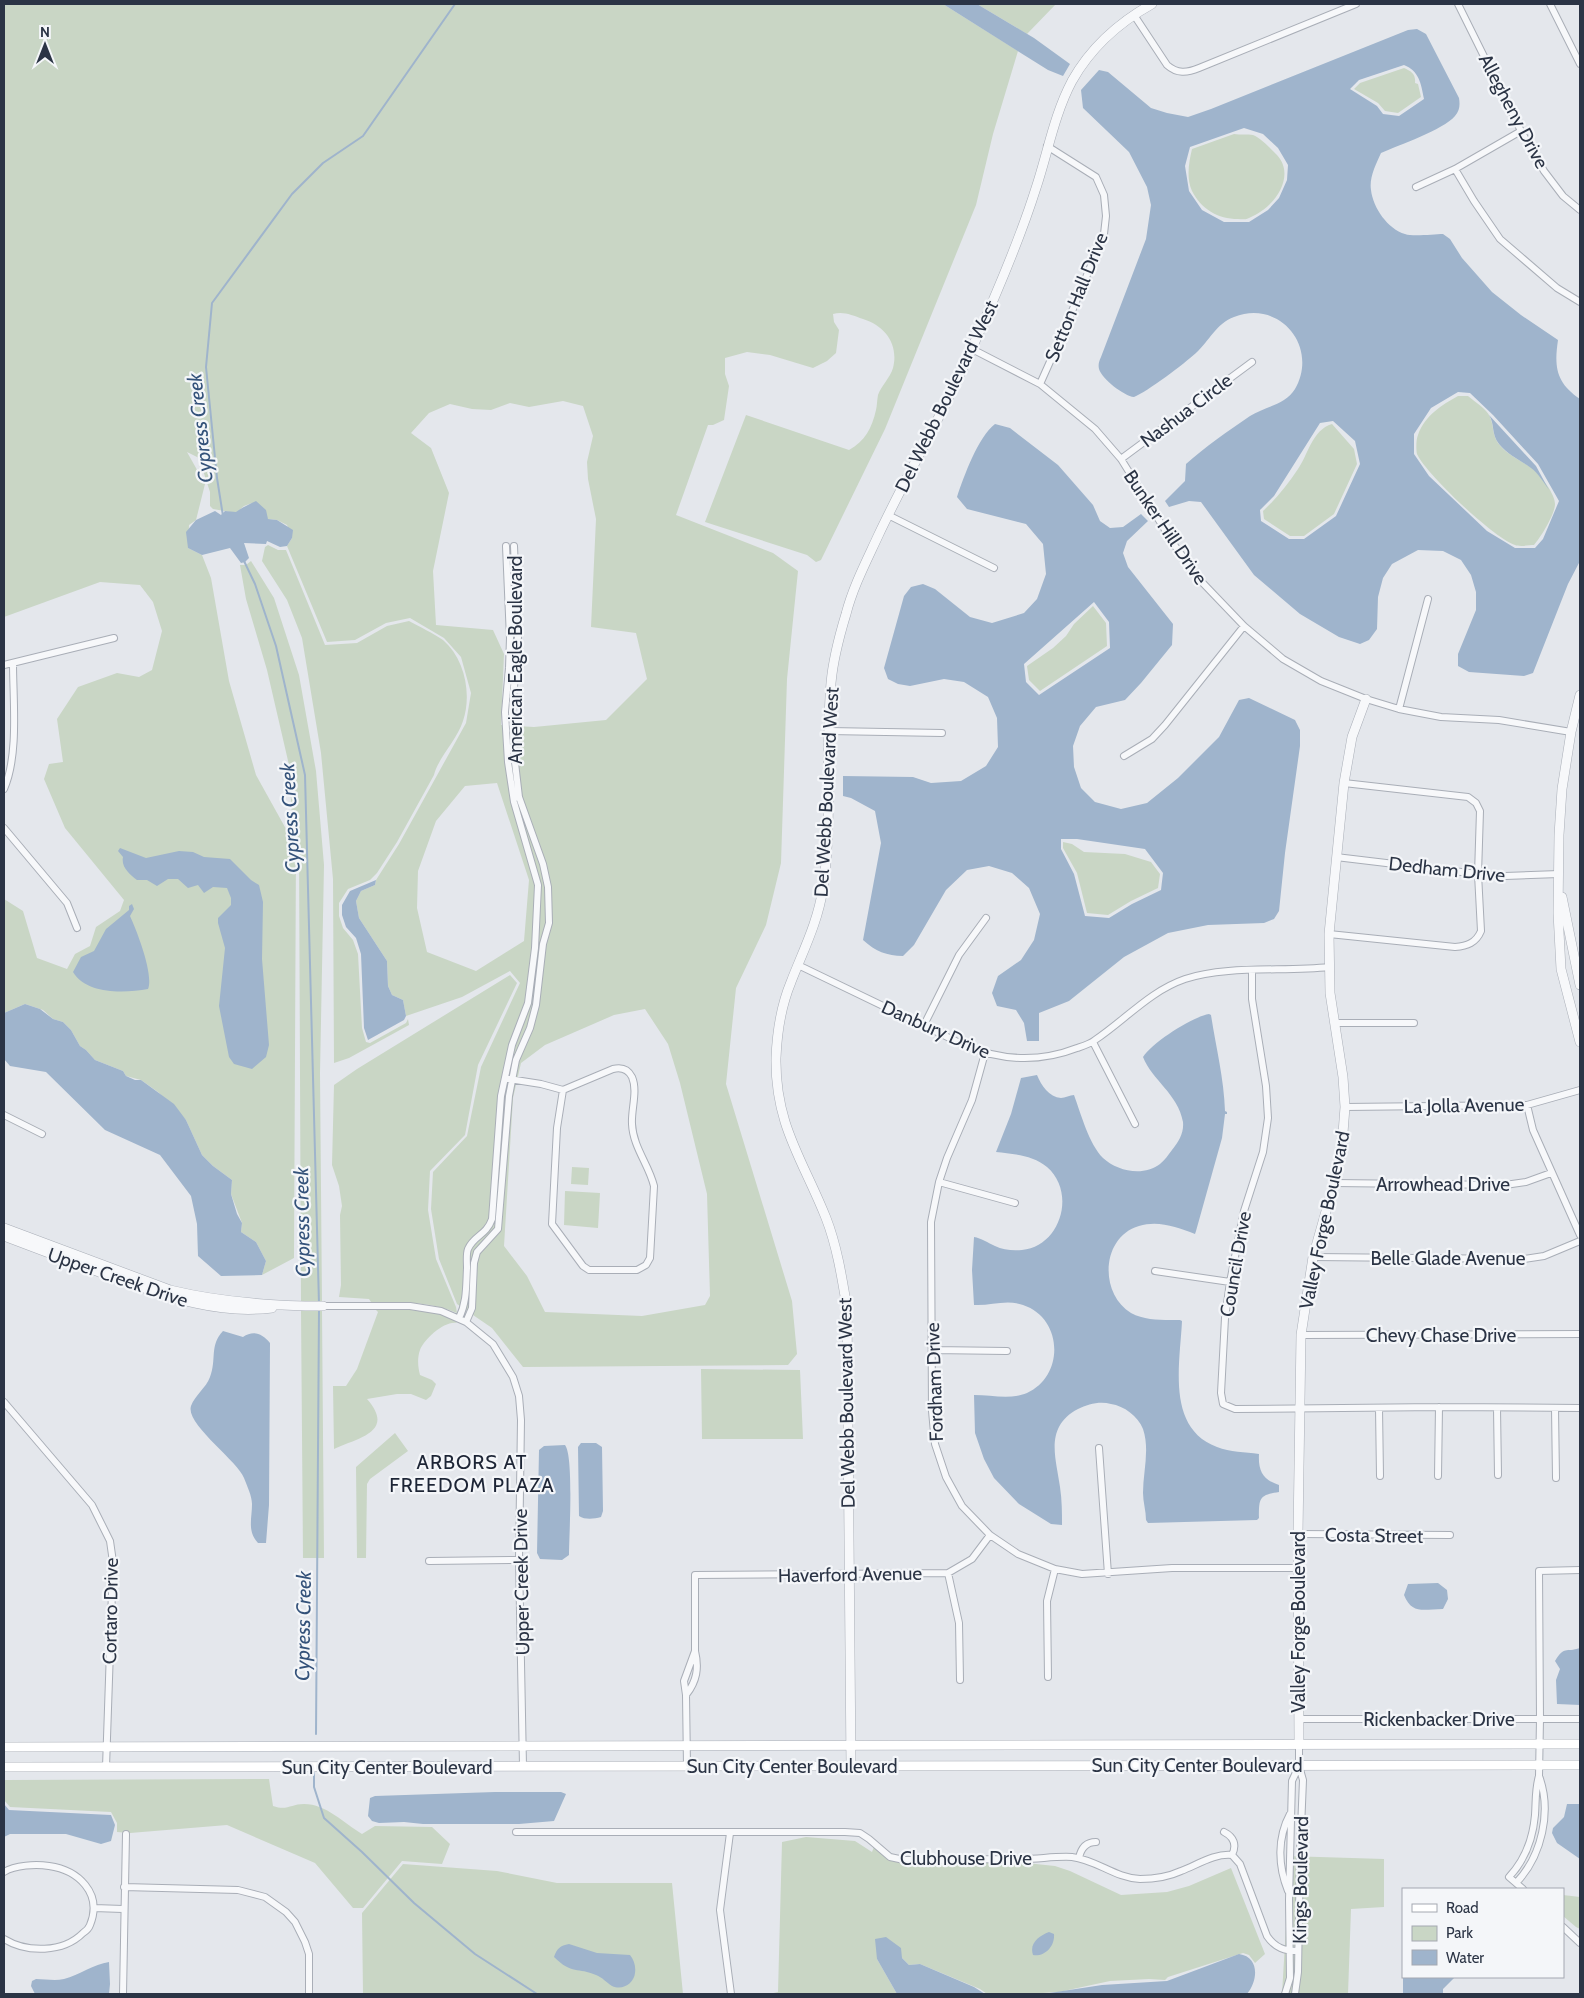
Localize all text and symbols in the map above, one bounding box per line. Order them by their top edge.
north arrow [20,20,70,70]
text: N [40,23,50,41]
street label: Allegheny Drive [1474,50,1554,173]
street label: Setton Hall Drive [1040,229,1113,365]
street label: Del Webb Boulevard West [890,296,1003,496]
street label: Nashua Circle [1136,368,1237,452]
water label: Cypress Creek [182,371,218,484]
street label: Bunker Hill Drive [1119,466,1212,589]
street label: American Eagle Boulevard [504,556,527,764]
street label: Del Webb Boulevard West [810,686,844,898]
water label: Cypress Creek [275,761,305,873]
street label: Dedham Drive [1388,852,1507,887]
street label: Danbury Drive [878,995,994,1064]
street label: La Jolla Avenue [1404,1093,1525,1118]
street label: Valley Forge Boulevard [1294,1129,1355,1311]
water label: Cypress Creek [289,1165,315,1277]
street label: Arrowhead Drive [1376,1173,1510,1196]
street label: Council Drive [1215,1209,1256,1319]
street label: Upper Creek Drive [45,1243,191,1312]
street label: Belle Glade Avenue [1370,1247,1526,1270]
street label: Del Webb Boulevard West [833,1297,860,1508]
street label: Fordham Drive [921,1322,948,1442]
street label: Chevy Chase Drive [1366,1324,1517,1347]
district label: ARBORS AT FREEDOM PLAZA [389,1450,555,1497]
street label: Upper Creek Drive [509,1508,534,1656]
street label: Costa Street [1325,1523,1424,1548]
street label: Valley Forge Boulevard [1287,1531,1310,1713]
street label: Cortaro Drive [98,1557,123,1664]
street label: Haverford Avenue [778,1562,923,1587]
water label: Cypress Creek [290,1569,316,1681]
street label: Rickenbacker Drive [1363,1708,1515,1731]
street label: Sun City Center Boulevard [1092,1754,1302,1777]
street label: Sun City Center Boulevard [687,1755,897,1778]
street label: Sun City Center Boulevard [282,1756,492,1779]
street label: Kings Boulevard [1288,1816,1313,1944]
street label: Clubhouse Drive [900,1847,1032,1870]
legend [1402,1888,1564,1978]
text: Road [1446,1899,1479,1917]
text: Park [1446,1924,1473,1942]
text: Water [1446,1949,1484,1967]

